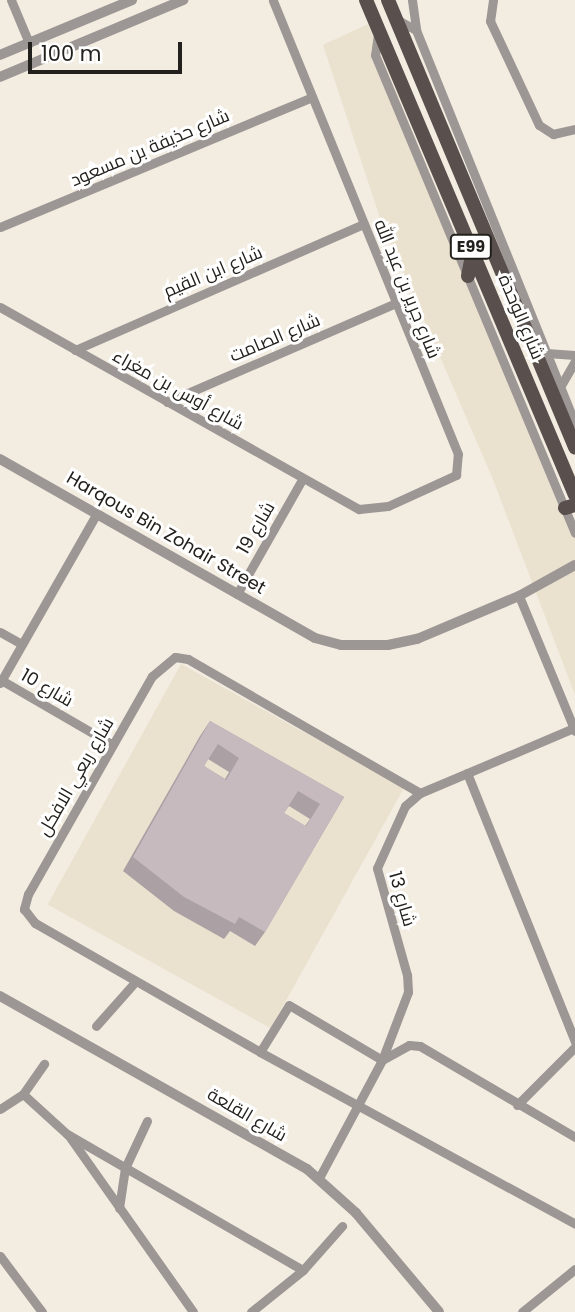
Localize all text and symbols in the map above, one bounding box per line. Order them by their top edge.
scale bar [32,28,186,72]
text: 100 m [41,39,101,68]
street label: شارع حذيفة بن مسعود [67,105,233,191]
street label: شارع جرير بن عبد الله [369,216,445,362]
road number: E99 [448,234,494,260]
street label: شارع ابن القيم [160,242,266,302]
street label: شارع الوحدة [493,271,549,363]
street label: شارع الصامت [226,309,324,367]
street label: شارع أوس بن مغراء [109,345,247,435]
street label: Harqous Bin Zohair Street [63,467,269,599]
street label: شارع 19 [232,498,280,558]
street label: شارع 10 [17,664,77,712]
street label: شارع ربعي الافكل [33,714,119,840]
street label: شارع 13 [384,869,420,929]
street label: شارع القلعة [203,1084,291,1146]

